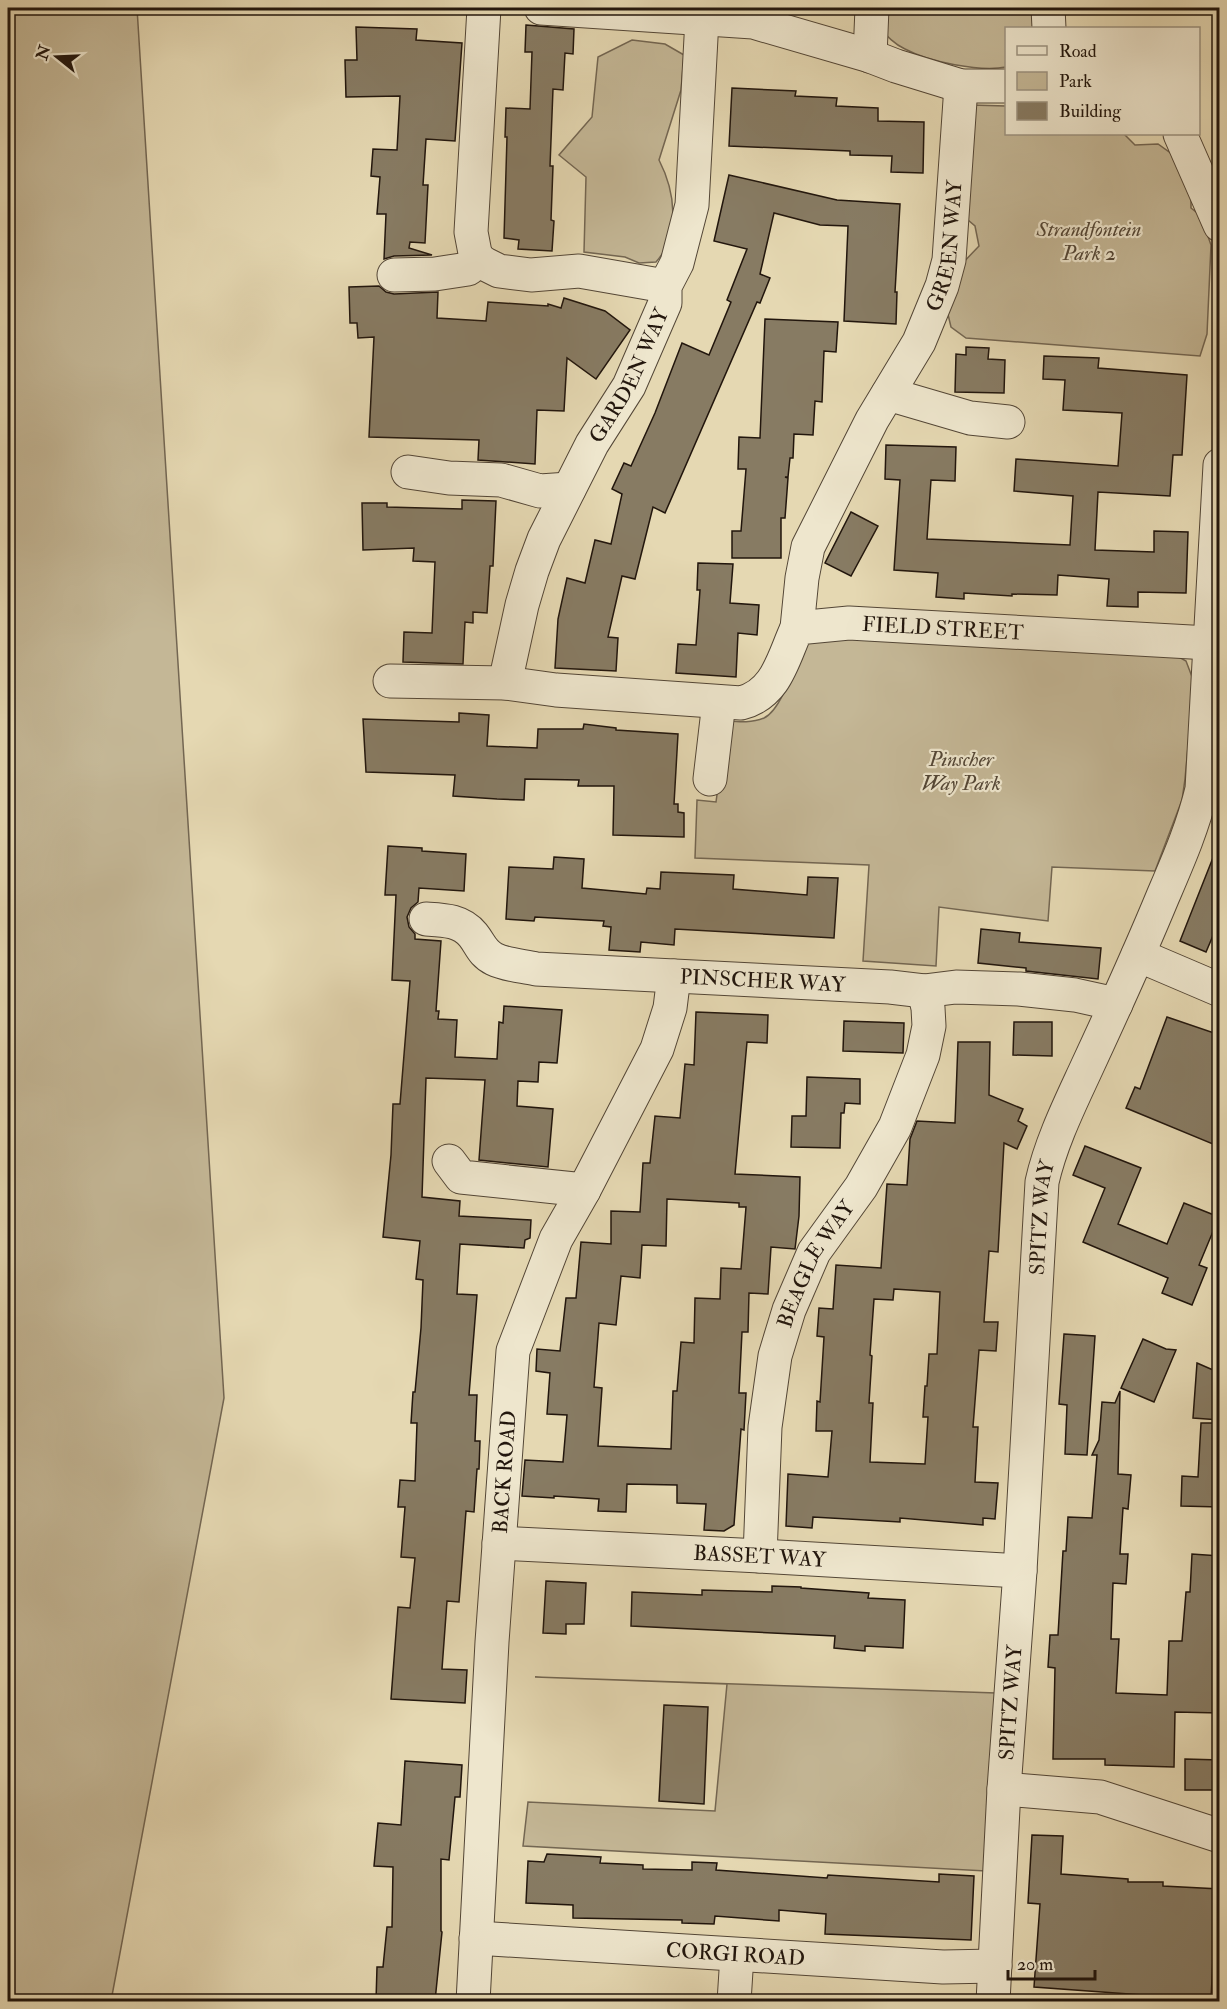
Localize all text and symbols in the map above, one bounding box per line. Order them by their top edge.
north arrow [27,27,87,87]
legend [1005,27,1200,135]
text: Road [1059,40,1097,63]
text: N [32,42,56,64]
text: Park [1059,70,1092,93]
text: Building [1059,100,1122,123]
street label: GREEN WAY [919,179,968,316]
park label: Strandfontein Park 2 [1036,216,1141,267]
street label: GARDEN WAY [583,303,675,448]
street label: FIELD STREET [861,610,1025,646]
park label: Pinscher Way Park [921,746,1001,797]
street label: PINSCHER WAY [679,963,847,998]
street label: SPITZ WAY [1023,1156,1061,1276]
street label: BEAGLE WAY [771,1194,861,1331]
street label: BACK ROAD [486,1410,522,1534]
street label: BASSET WAY [693,1539,827,1573]
street label: SPITZ WAY [993,1643,1028,1761]
street label: CORGI ROAD [665,1936,806,1972]
scale bar [1008,1943,1095,1981]
text: 20 m [1017,1953,1053,1976]

